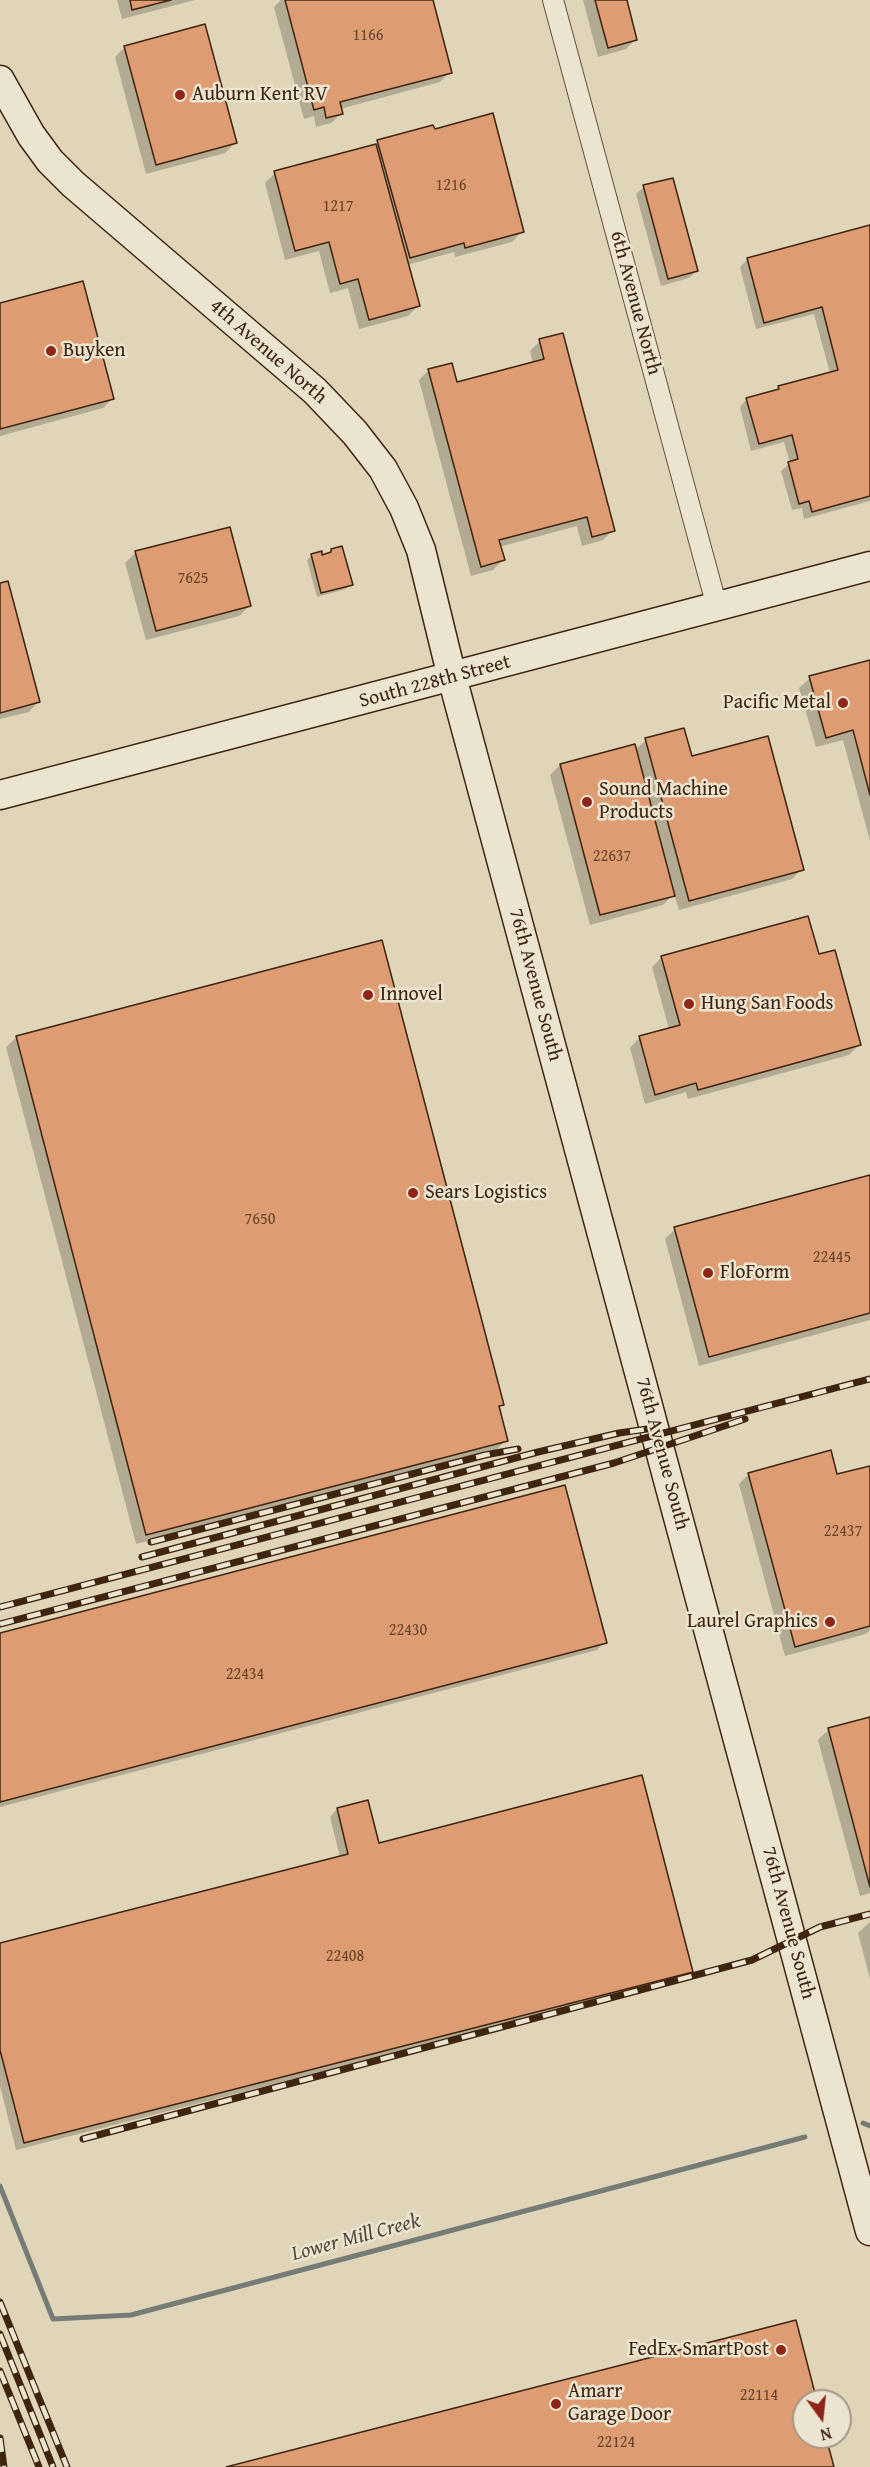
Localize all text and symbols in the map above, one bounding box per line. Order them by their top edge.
house number: 1166 [353,26,383,46]
place label: Auburn Kent RV [192,83,328,107]
marker: Auburn Kent RV [173,88,187,102]
house number: 1216 [436,176,466,196]
house number: 1217 [323,197,353,217]
street label: 6th Avenue North [604,228,666,378]
street label: 4th Avenue North [204,294,332,410]
place label: Buyken [63,339,125,363]
marker: Buyken [44,344,58,358]
house number: 7625 [178,569,208,589]
street label: South 228th Street [357,650,513,714]
place label: Pacific Metal [723,691,831,715]
marker: Pacific Metal [836,696,850,710]
place label: Sound Machine Products [599,778,728,825]
marker: Sound Machine Products [580,795,594,809]
house number: 22637 [593,847,631,867]
street label: 76th Avenue South [503,906,567,1064]
place label: Innovel [380,983,443,1007]
marker: Innovel [361,988,375,1002]
place label: Hung San Foods [701,992,834,1016]
marker: Hung San Foods [682,997,696,1011]
place label: Sears Logistics [425,1181,547,1205]
marker: Sears Logistics [406,1186,420,1200]
house number: 7650 [245,1210,275,1230]
house number: 22445 [813,1248,851,1268]
place label: FloForm [720,1261,789,1285]
marker: FloForm [701,1266,715,1280]
street label: 76th Avenue South [630,1375,694,1533]
house number: 22437 [824,1522,862,1542]
place label: Laurel Graphics [687,1610,818,1634]
marker: Laurel Graphics [823,1615,837,1629]
house number: 22430 [389,1621,427,1641]
house number: 22434 [226,1665,264,1685]
street label: 76th Avenue South [756,1844,820,2002]
house number: 22408 [326,1947,364,1967]
water label: Lower Mill Creek [289,2209,423,2267]
place label: FedEx SmartPost [628,2338,769,2362]
marker: FedEx SmartPost [774,2343,788,2357]
place label: Amarr Garage Door [568,2380,671,2427]
house number: 22114 [740,2386,778,2406]
north arrow [792,2389,852,2449]
marker: Amarr Garage Door [549,2397,563,2411]
text: N [818,2421,834,2447]
house number: 22124 [597,2433,635,2453]

